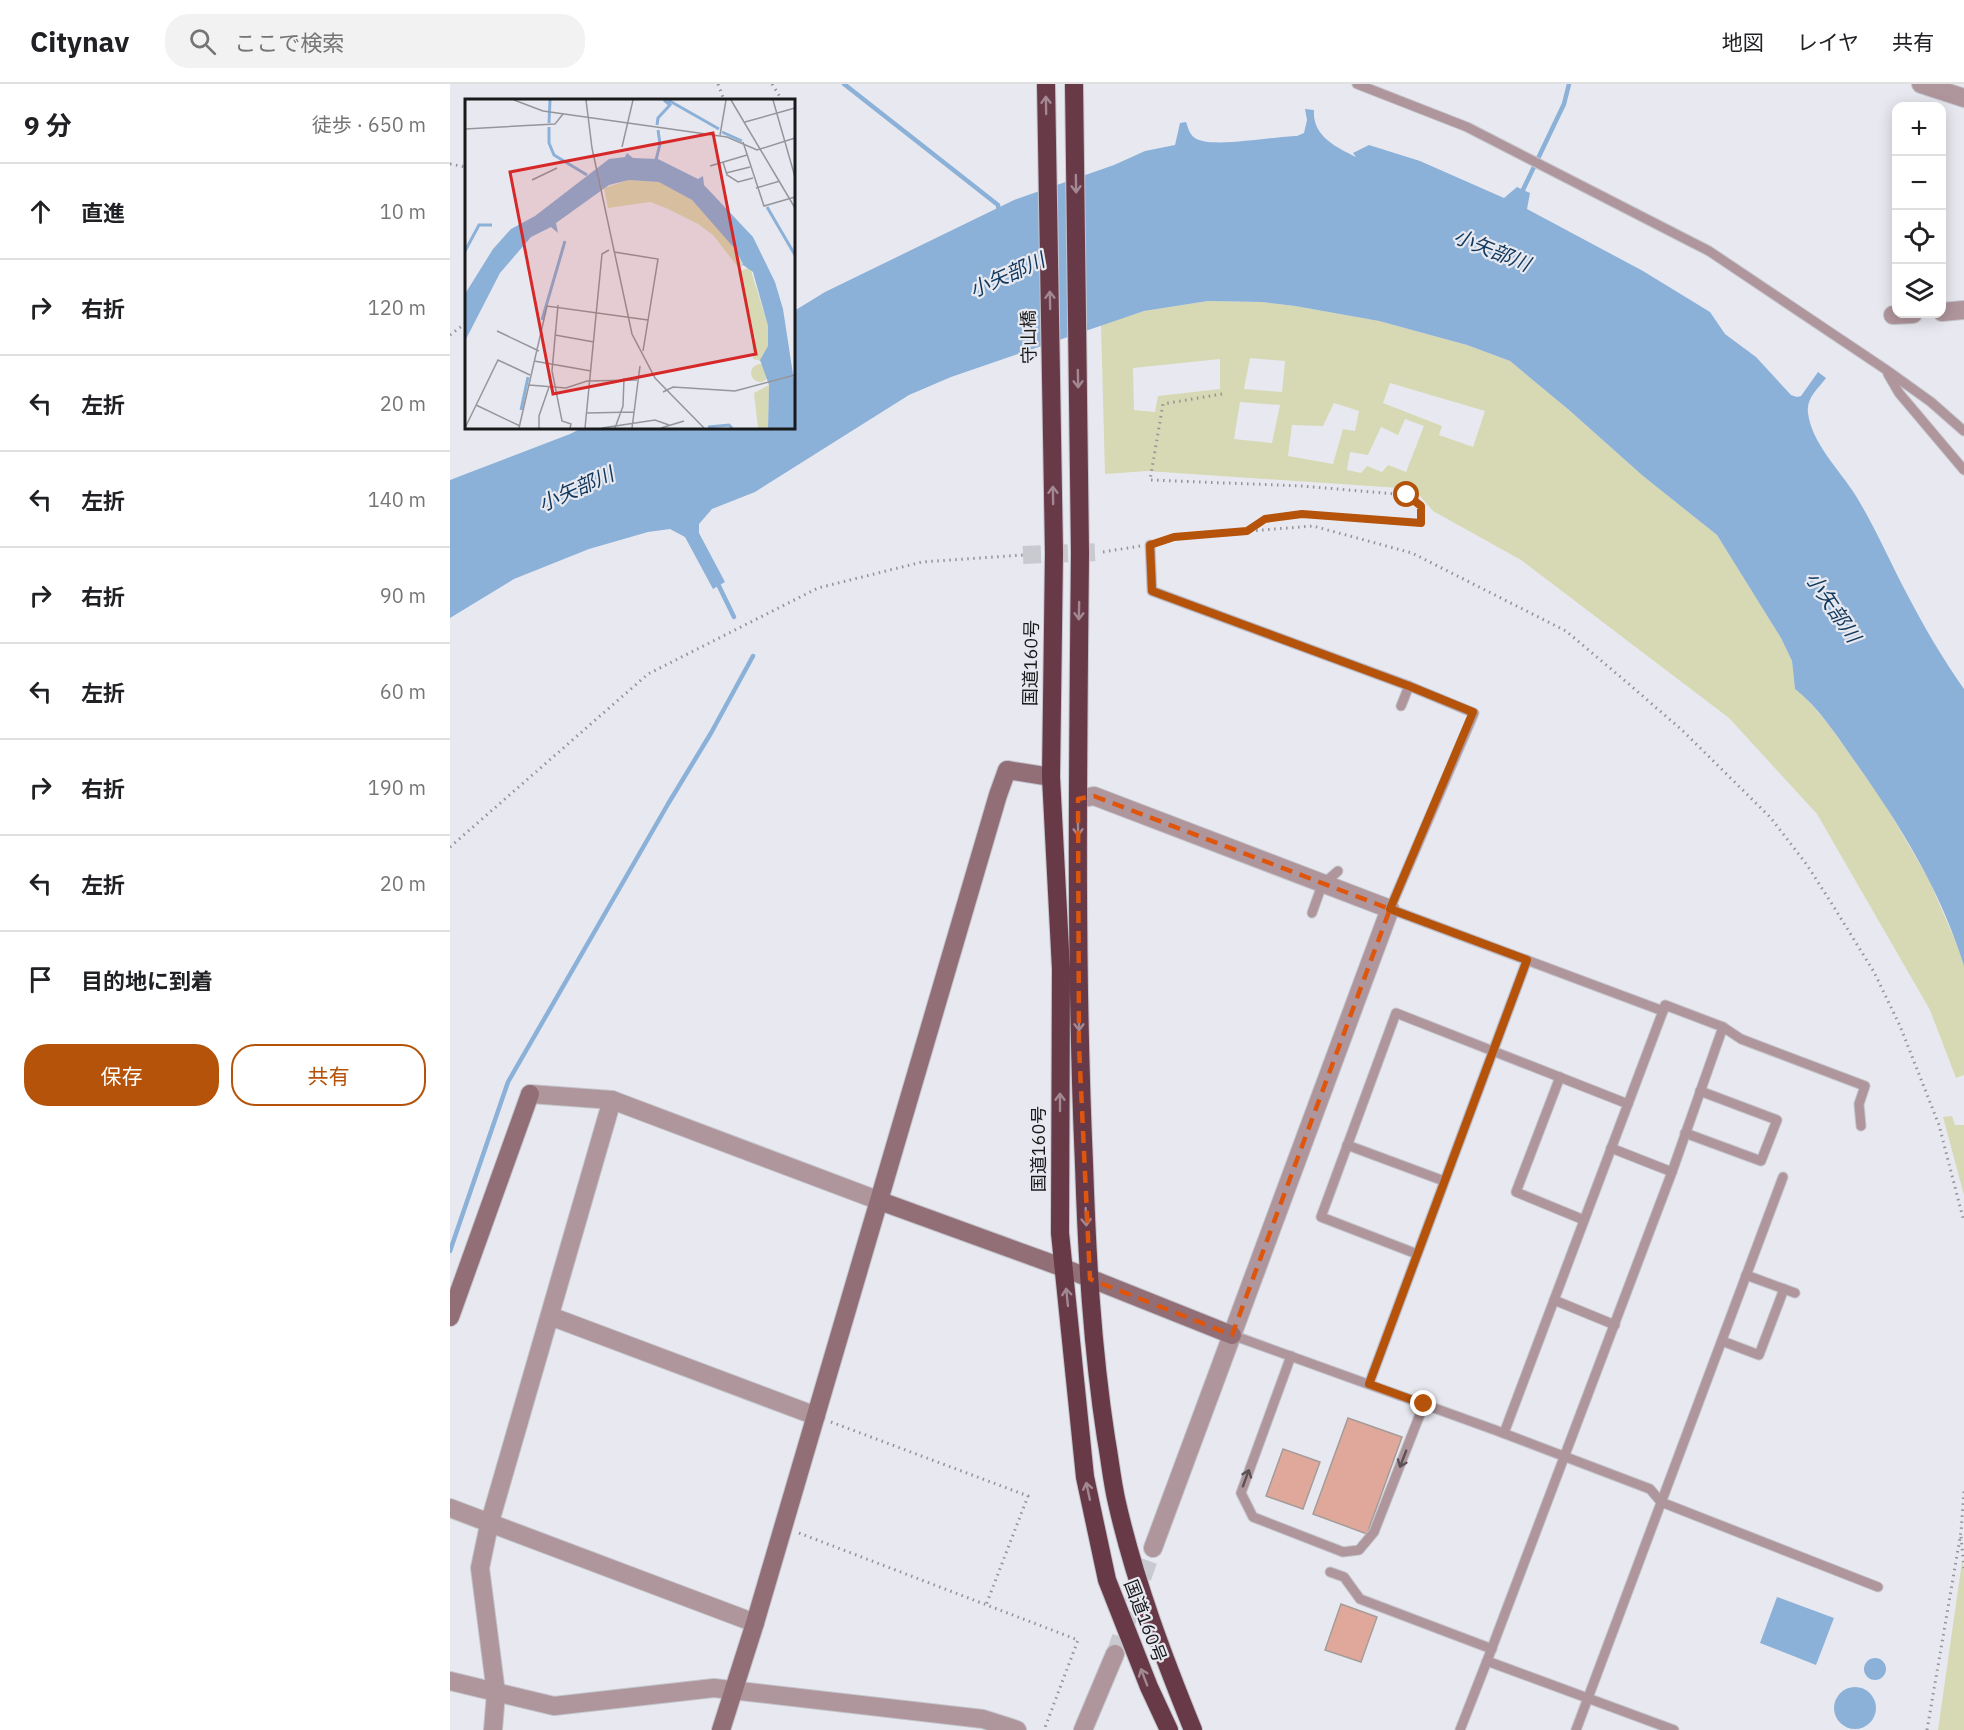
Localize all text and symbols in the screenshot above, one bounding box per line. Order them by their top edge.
search box [165,14,585,68]
text: Citynav [30,23,129,60]
icon: search [186,25,219,58]
text: ここで検索 [234,28,344,57]
text: 地図 [1722,28,1764,56]
text: レイヤ [1797,28,1859,56]
text: 共有 [1892,28,1934,56]
one-way arrow [1040,95,1052,115]
inset map [465,99,795,429]
map controls [1892,102,1946,318]
button: + [1892,102,1946,156]
text: 9 分 [24,108,72,142]
text: 徒歩 · 650 m [312,111,426,138]
button: − [1892,156,1946,210]
one-way arrow [1070,174,1081,194]
icon: ahead [24,195,57,228]
text: 直進 [81,198,125,227]
text: 10 m [380,198,426,225]
button: locate [1892,210,1946,264]
water label: 小矢部川 [1450,222,1536,278]
water label: 小矢部川 [965,245,1051,303]
button: layers [1892,264,1946,318]
one-way arrow [1044,290,1055,310]
icon: right [24,291,57,324]
text: 右折 [81,294,125,323]
text: 120 m [368,294,426,321]
street label: 守山橋 [1017,310,1040,364]
one-way arrow [1072,369,1084,389]
icon: left [24,387,57,420]
text: 左折 [81,390,125,419]
text: 20 m [380,390,426,417]
water label: 小矢部川 [534,459,620,517]
route start [1393,481,1419,507]
icon: left [24,483,57,516]
one-way arrow [1047,485,1059,505]
text: 左折 [81,486,125,515]
text: 140 m [368,486,426,513]
water label: 小矢部川 [1800,566,1868,649]
icon: right [24,579,57,612]
text: 右折 [81,582,125,611]
text: 90 m [380,582,426,609]
one-way arrow [1073,601,1085,621]
street label: 国道160号 [1018,620,1043,706]
icon: left [24,675,57,708]
text: 左折 [81,678,125,707]
text: 60 m [380,678,426,705]
icon: right [24,771,57,804]
text: 右折 [81,774,125,803]
text: 190 m [368,774,426,801]
one-way arrow [1072,817,1084,837]
icon: left [24,867,57,900]
text: 左折 [81,870,125,899]
text: 20 m [380,870,426,897]
icon: arrive [24,963,57,996]
text: 目的地に到着 [81,966,213,995]
one-way arrow [1073,1012,1085,1032]
button: 保存 [24,1044,219,1106]
button: 共有 [231,1044,426,1106]
one-way arrow [1054,1093,1066,1113]
street label: 国道160号 [1027,1106,1050,1192]
one-way arrow [1080,1207,1091,1227]
one-way arrow [1061,1288,1072,1307]
route end [1410,1390,1436,1416]
one-way arrow [1397,1449,1408,1468]
one-way arrow [1242,1469,1253,1488]
one-way arrow [1082,1482,1093,1501]
street label: 国道160号 [1119,1576,1172,1665]
one-way arrow [1138,1668,1149,1687]

